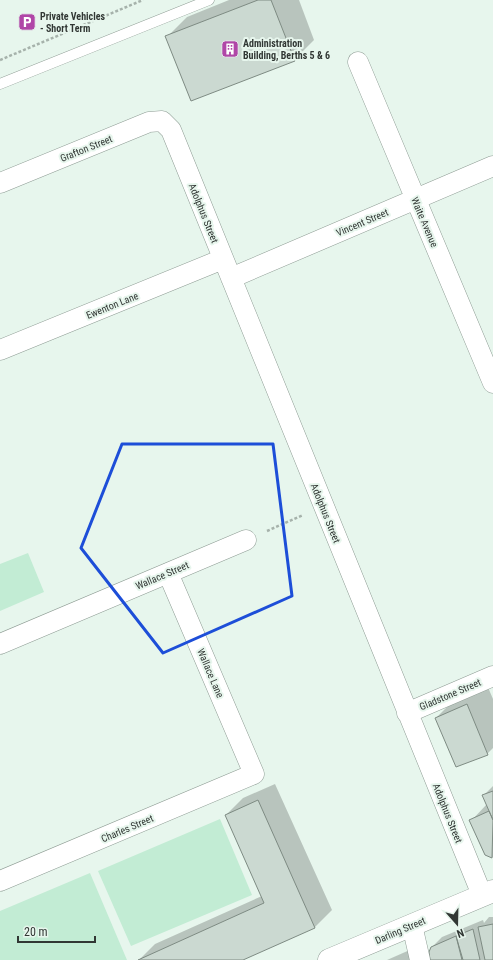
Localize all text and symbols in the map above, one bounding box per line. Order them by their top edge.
place label: Private Vehicles - Short Term [40,11,105,34]
parking icon: Private Vehicles - Short Term [17,12,37,32]
place label: Administration Building, Berths 5 & 6 [243,38,330,62]
building icon: Administration Building, Berths 5 & 6 [220,39,240,59]
street label: Grafton Street [59,133,114,164]
street label: Adolphus Street [187,182,220,244]
street label: Waite Avenue [409,196,440,249]
street label: Vincent Street [334,207,390,238]
street label: Ewenton Lane [85,290,140,321]
street label: Adolphus Street [309,482,342,544]
street label: Wallace Street [134,559,190,592]
street label: Wallace Lane [195,647,226,700]
street label: Gladstone Street [418,677,483,712]
street label: Adolphus Street [431,782,464,844]
street label: Charles Street [99,813,155,844]
north arrow [437,904,477,944]
street label: Darling Street [373,915,427,946]
scale bar [18,918,95,944]
text: 20 m [24,925,48,939]
text: N [455,926,466,940]

